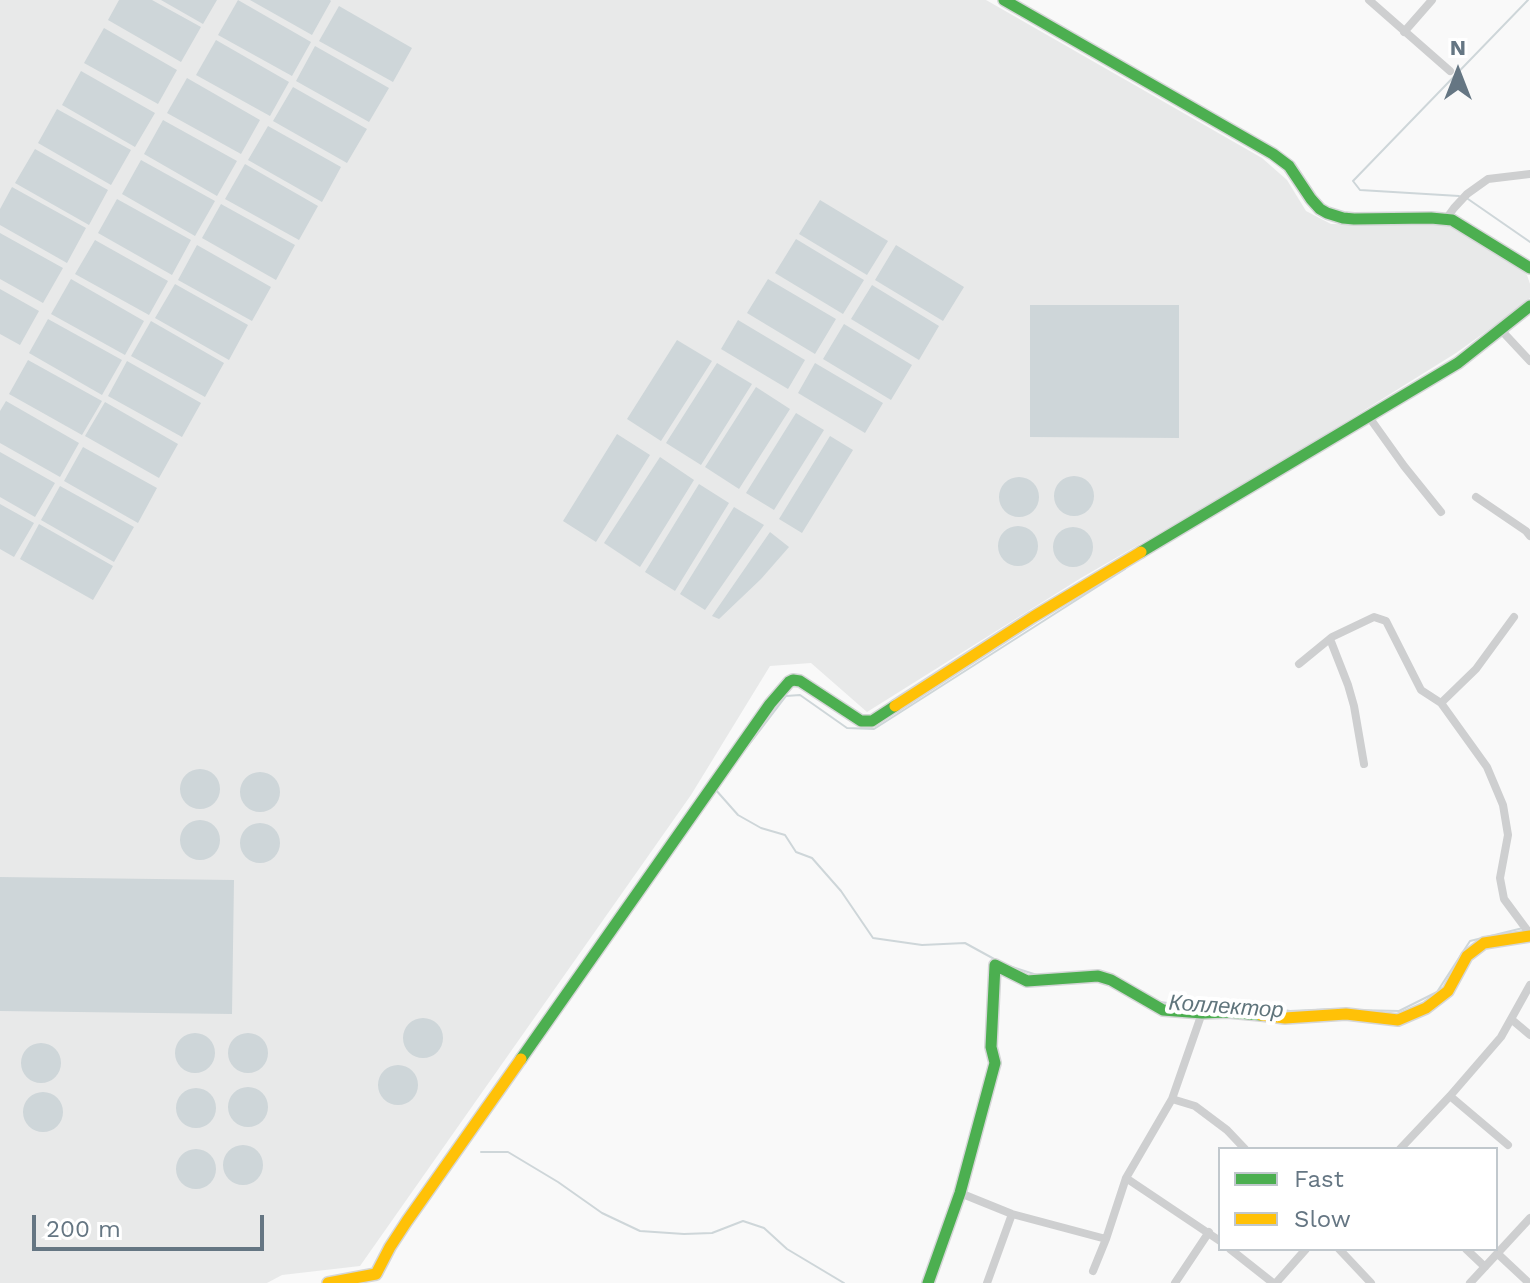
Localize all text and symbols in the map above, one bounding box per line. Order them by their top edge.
north arrow [1418,32,1498,112]
text: N [1450,35,1466,60]
water label: Коллектор [1168,990,1284,1024]
legend [1218,1147,1498,1251]
text: Fast [1294,1165,1344,1193]
scale bar [36,1199,268,1249]
text: Slow [1294,1205,1351,1233]
text: 200 m [46,1215,121,1243]

